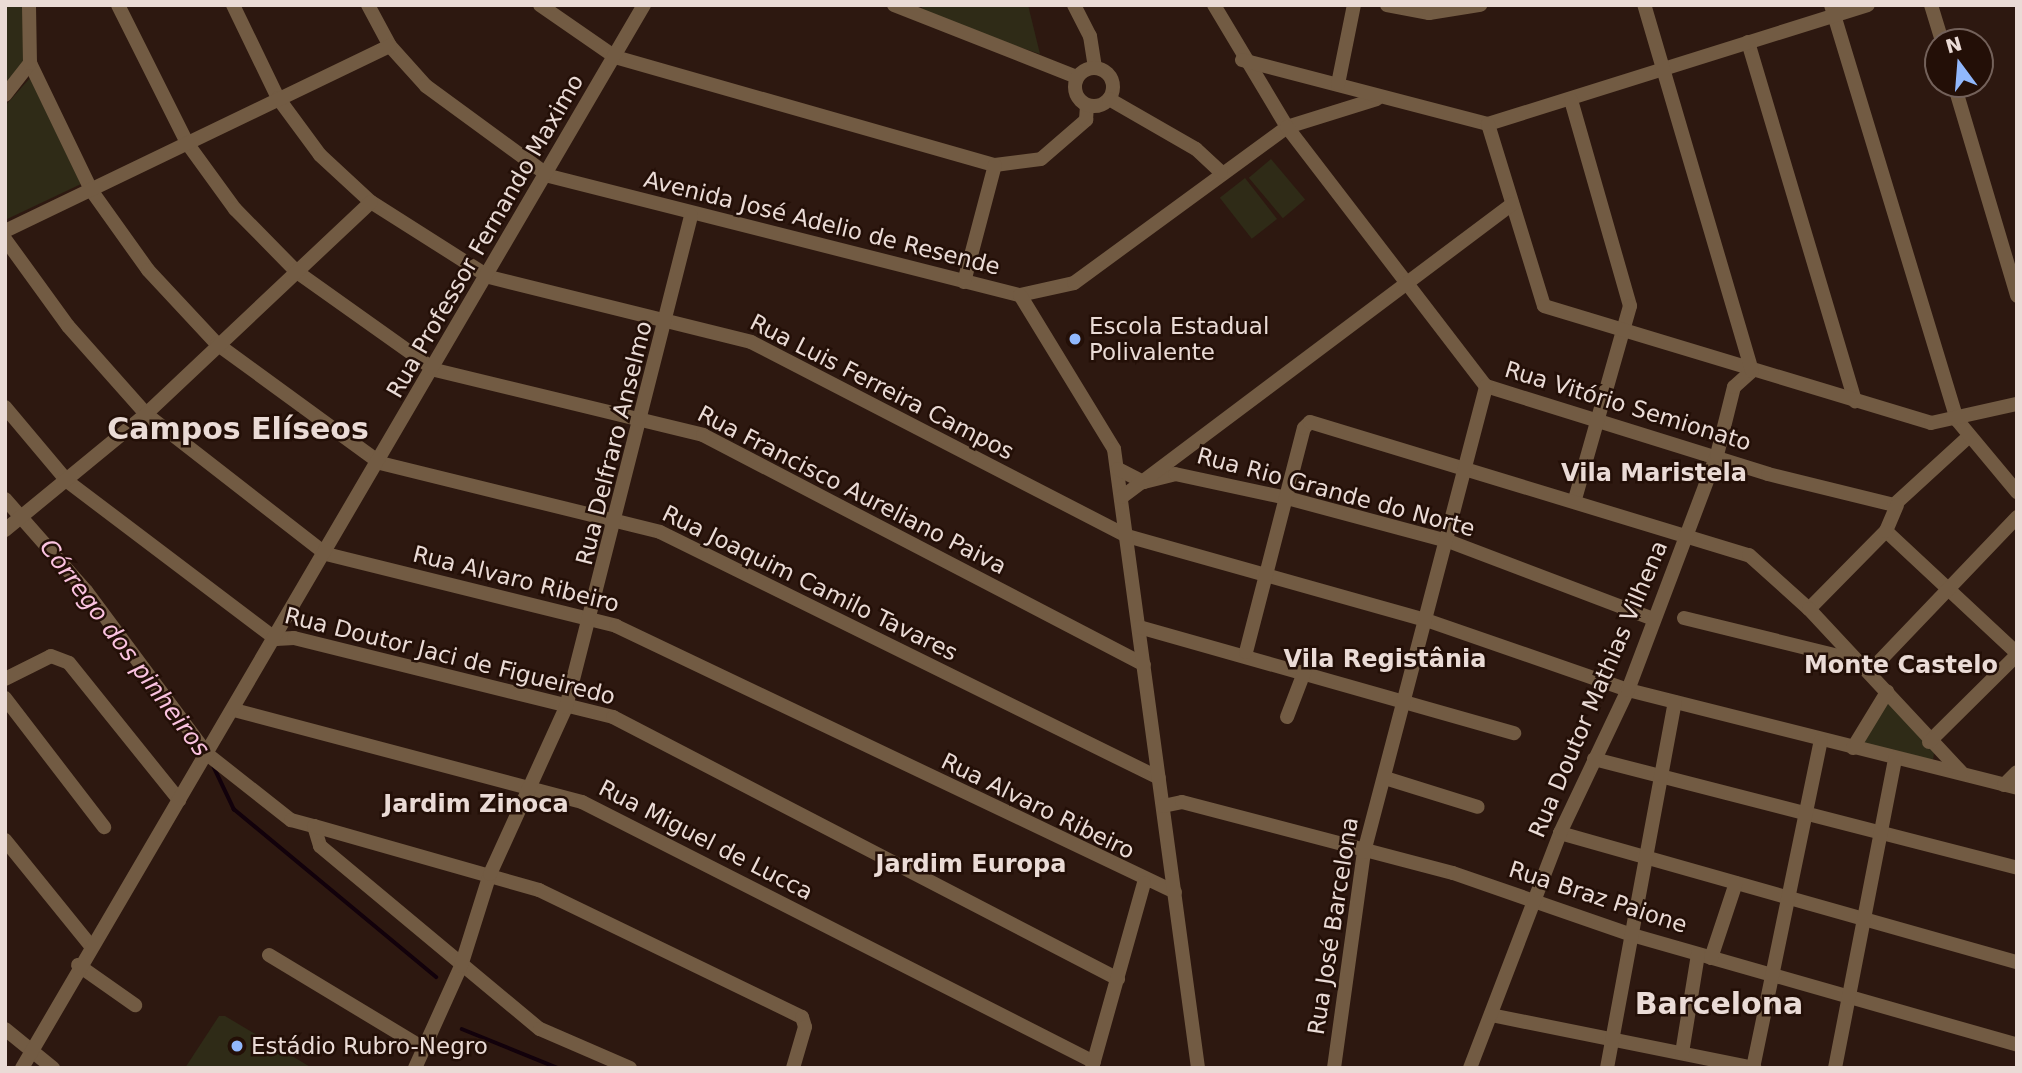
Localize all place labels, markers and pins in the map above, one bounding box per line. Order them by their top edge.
place label: Escola Estadual Polivalente [1089,312,1269,366]
marker: Escola Estadual Polivalente [1067,331,1083,347]
place label: Estádio Rubro-Negro [251,1032,488,1060]
marker: Estádio Rubro-Negro [229,1038,245,1054]

